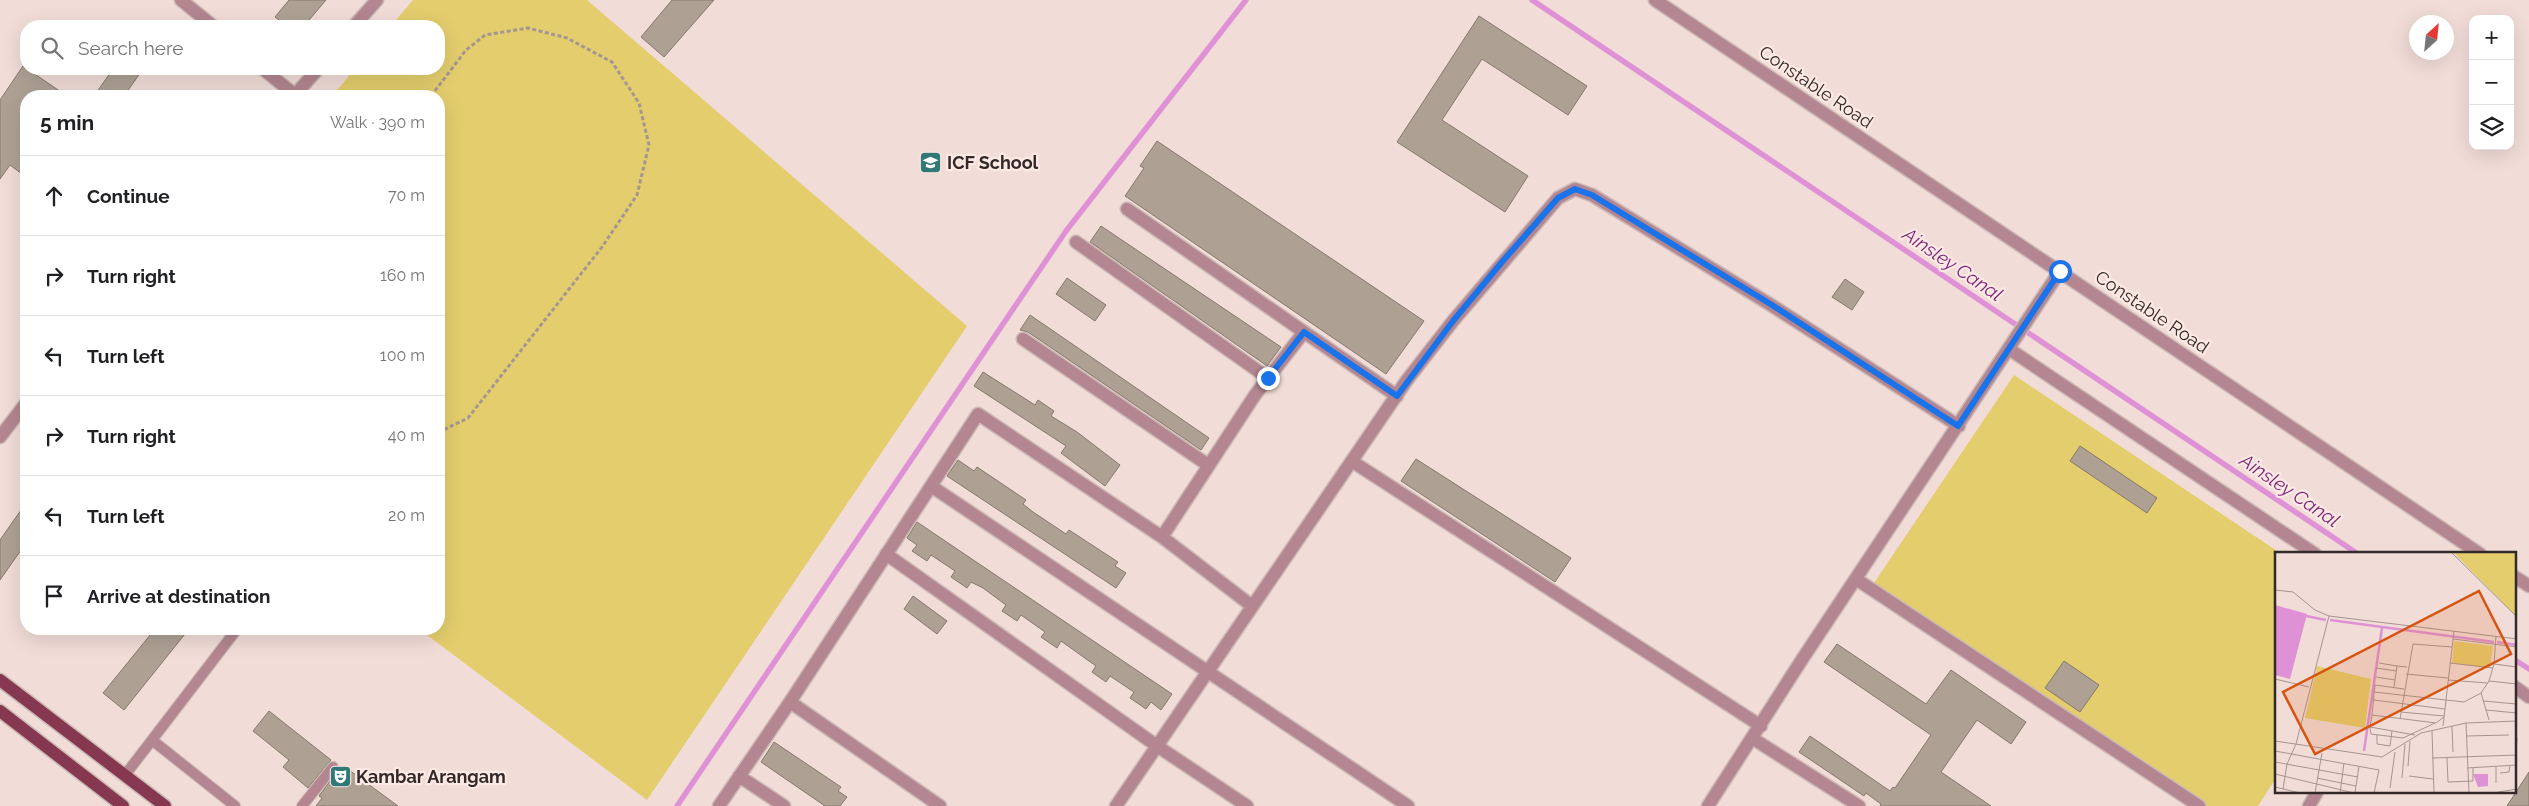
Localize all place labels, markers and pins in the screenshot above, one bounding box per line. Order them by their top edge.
school or university icon: ICF School [919,151,943,175]
place label: ICF School [947,152,1039,173]
theatre icon: Kambar Arangam [328,765,352,789]
place label: Kambar Arangam [356,766,506,787]

